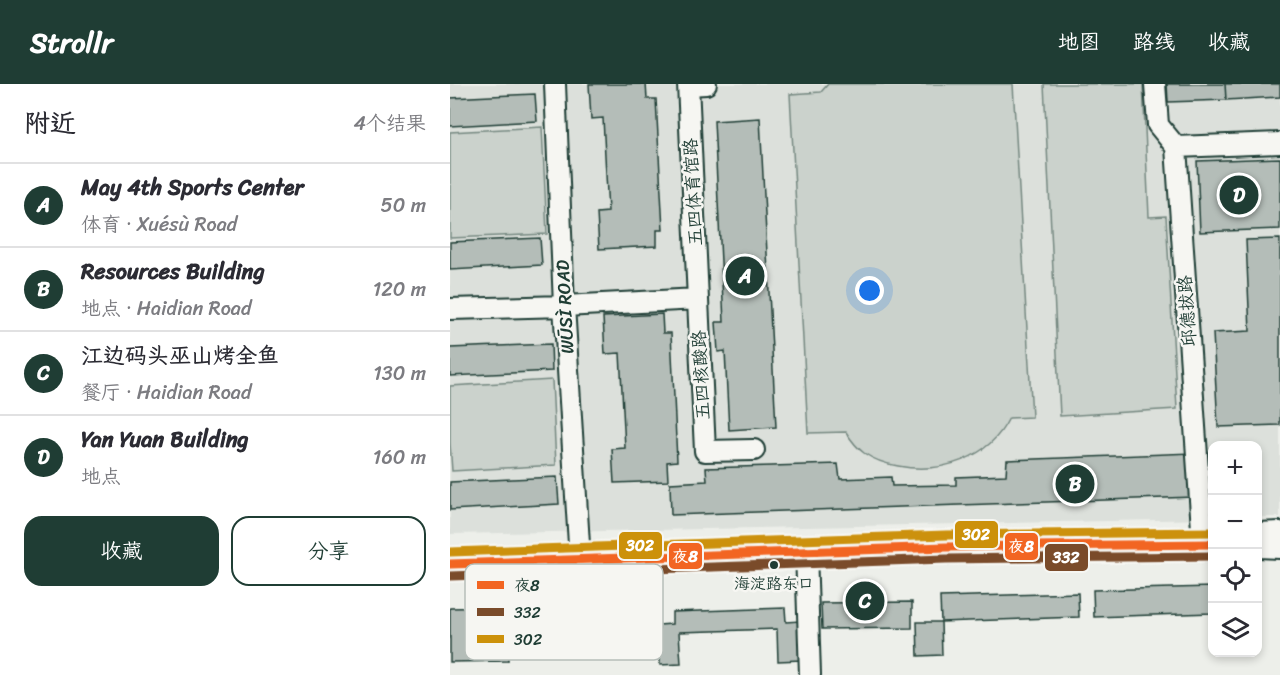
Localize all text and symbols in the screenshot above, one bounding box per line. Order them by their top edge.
text: Strollr [30,18,113,67]
text: 地图 [1058,23,1100,61]
text: 路线 [1133,23,1175,61]
text: 收藏 [1208,23,1250,61]
text: 附近 [24,100,76,146]
text: 4个结果 [354,106,426,141]
street label: 五四体育馆路 [674,137,712,247]
text: May 4th Sports Center [81,168,303,207]
pin: D [1220,172,1258,218]
text: A [37,188,50,223]
text: 50 m [381,188,426,223]
text: 体育 · Xuésù Road [81,207,237,242]
text: Resources Building [81,252,265,291]
pin: A [726,254,764,298]
street label: WŪSÌ ROAD [547,259,583,355]
text: B [37,272,50,307]
text: 120 m [373,272,426,307]
street label: 邱德拔路 [1169,274,1205,348]
your location [855,276,884,305]
text: 地点 · Haidian Road [81,291,251,326]
street label: 五四核酸路 [683,329,719,421]
text: 江边码头巫山烤全鱼 [81,336,279,375]
text: C [37,356,50,391]
text: 130 m [373,356,426,391]
text: 餐厅 · Haidian Road [81,375,251,410]
text: Yan Yuan Building [81,420,249,459]
text: D [38,440,49,475]
text: 160 m [373,440,426,475]
map controls [1208,441,1262,657]
button: + [1208,441,1262,495]
text: 地点 [81,459,121,494]
pin: B [1056,462,1094,506]
button: − [1208,495,1262,549]
button: 收藏 [24,516,219,586]
button: 分享 [231,516,426,586]
line badge: 302 [954,520,999,549]
text: 302 [961,520,991,549]
line badge: 302 [618,531,663,560]
text: 302 [625,531,655,560]
line badge: 夜8 [1004,532,1039,561]
text: 夜8 [1008,532,1034,561]
line badge: 夜8 [668,542,703,570]
text: 夜8 [672,542,698,571]
line badge: 332 [1044,543,1089,572]
text: 332 [1052,543,1080,572]
button: locate [1208,549,1262,603]
marker: 海淀路东口 [768,559,780,571]
legend [465,564,663,660]
place label: 海淀路东口 [734,569,814,598]
text: 夜8 [514,571,540,600]
pin: C [846,578,884,624]
text: 332 [514,598,541,627]
button: layers [1208,603,1262,657]
text: 302 [514,625,542,654]

